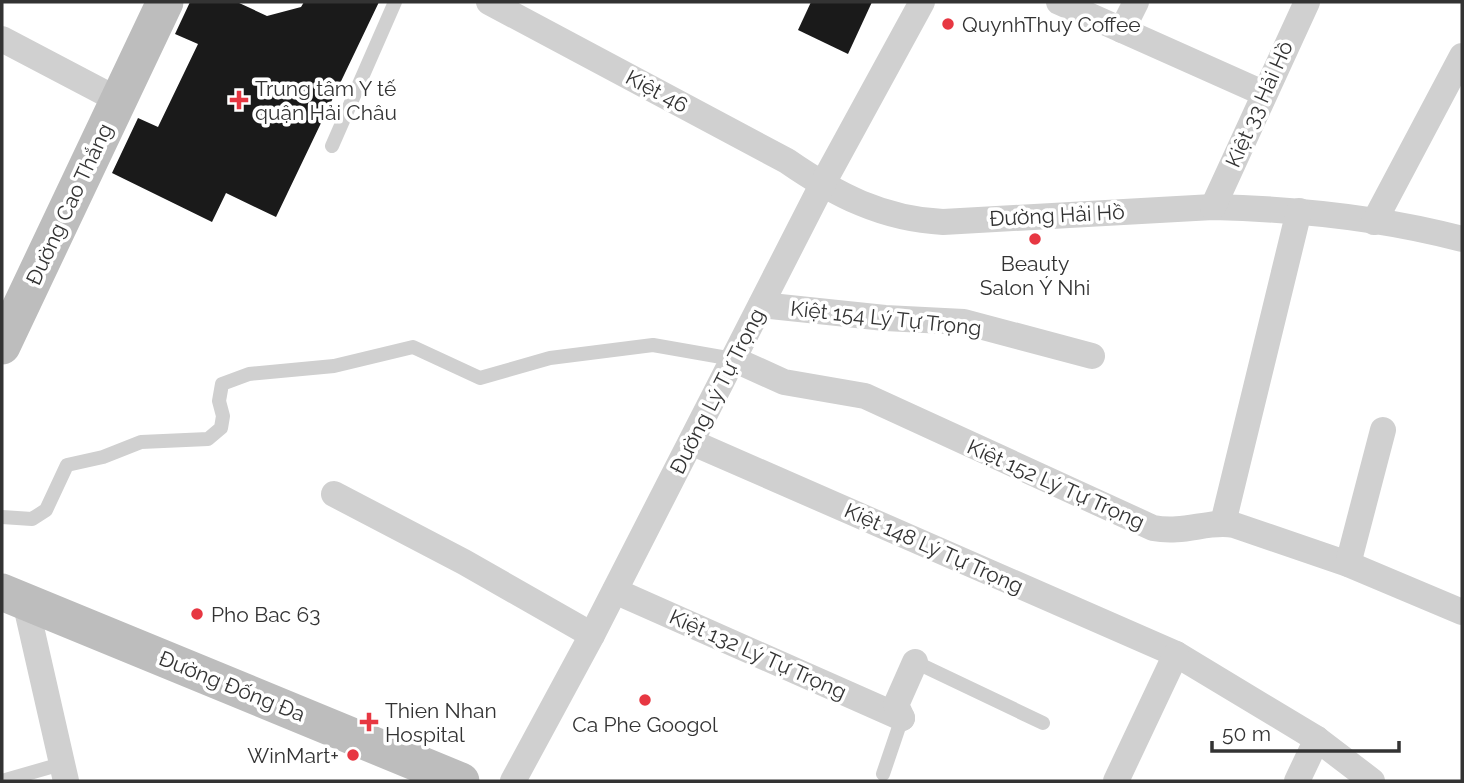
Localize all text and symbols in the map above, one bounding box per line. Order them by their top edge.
place label: QuynhThuy Coffee [962,12,1141,37]
marker: QuynhThuy Coffee [940,16,956,32]
street label: Kiệt 33 Hải Hồ [1220,37,1298,171]
street label: Kiệt 46 [622,64,692,118]
place label: Trung tâm Y tế quận Hải Châu [255,76,397,125]
marker: Trung tâm Y tế quận Hải Châu [229,90,249,110]
street label: Đường Cao Thắng [21,119,117,289]
street label: Đường Hải Hồ [989,199,1125,231]
marker: Beauty Salon Ý Nhi [1027,231,1043,247]
place label: Beauty Salon Ý Nhi [980,251,1090,300]
street label: Kiệt 154 Lý Tự Trọng [789,296,983,340]
street label: Đường Lý Tự Trọng [664,304,770,478]
street label: Kiệt 152 Lý Tự Trọng [964,434,1148,534]
street label: Kiệt 148 Lý Tự Trọng [841,497,1027,599]
place label: Pho Bac 63 [211,602,320,627]
street label: Kiệt 132 Lý Tự Trọng [666,604,850,704]
marker: Pho Bac 63 [189,606,205,622]
street label: Đường Đống Đa [155,645,309,727]
marker: Ca Phe Googol [637,692,653,708]
place label: Thien Nhan Hospital [385,698,497,747]
scale bar [1212,710,1399,754]
marker: Thien Nhan Hospital [359,712,379,732]
place label: Ca Phe Googol [572,712,718,737]
text: 50 m [1222,721,1271,746]
place label: WinMart+ [247,743,339,768]
marker: WinMart+ [345,747,361,763]

